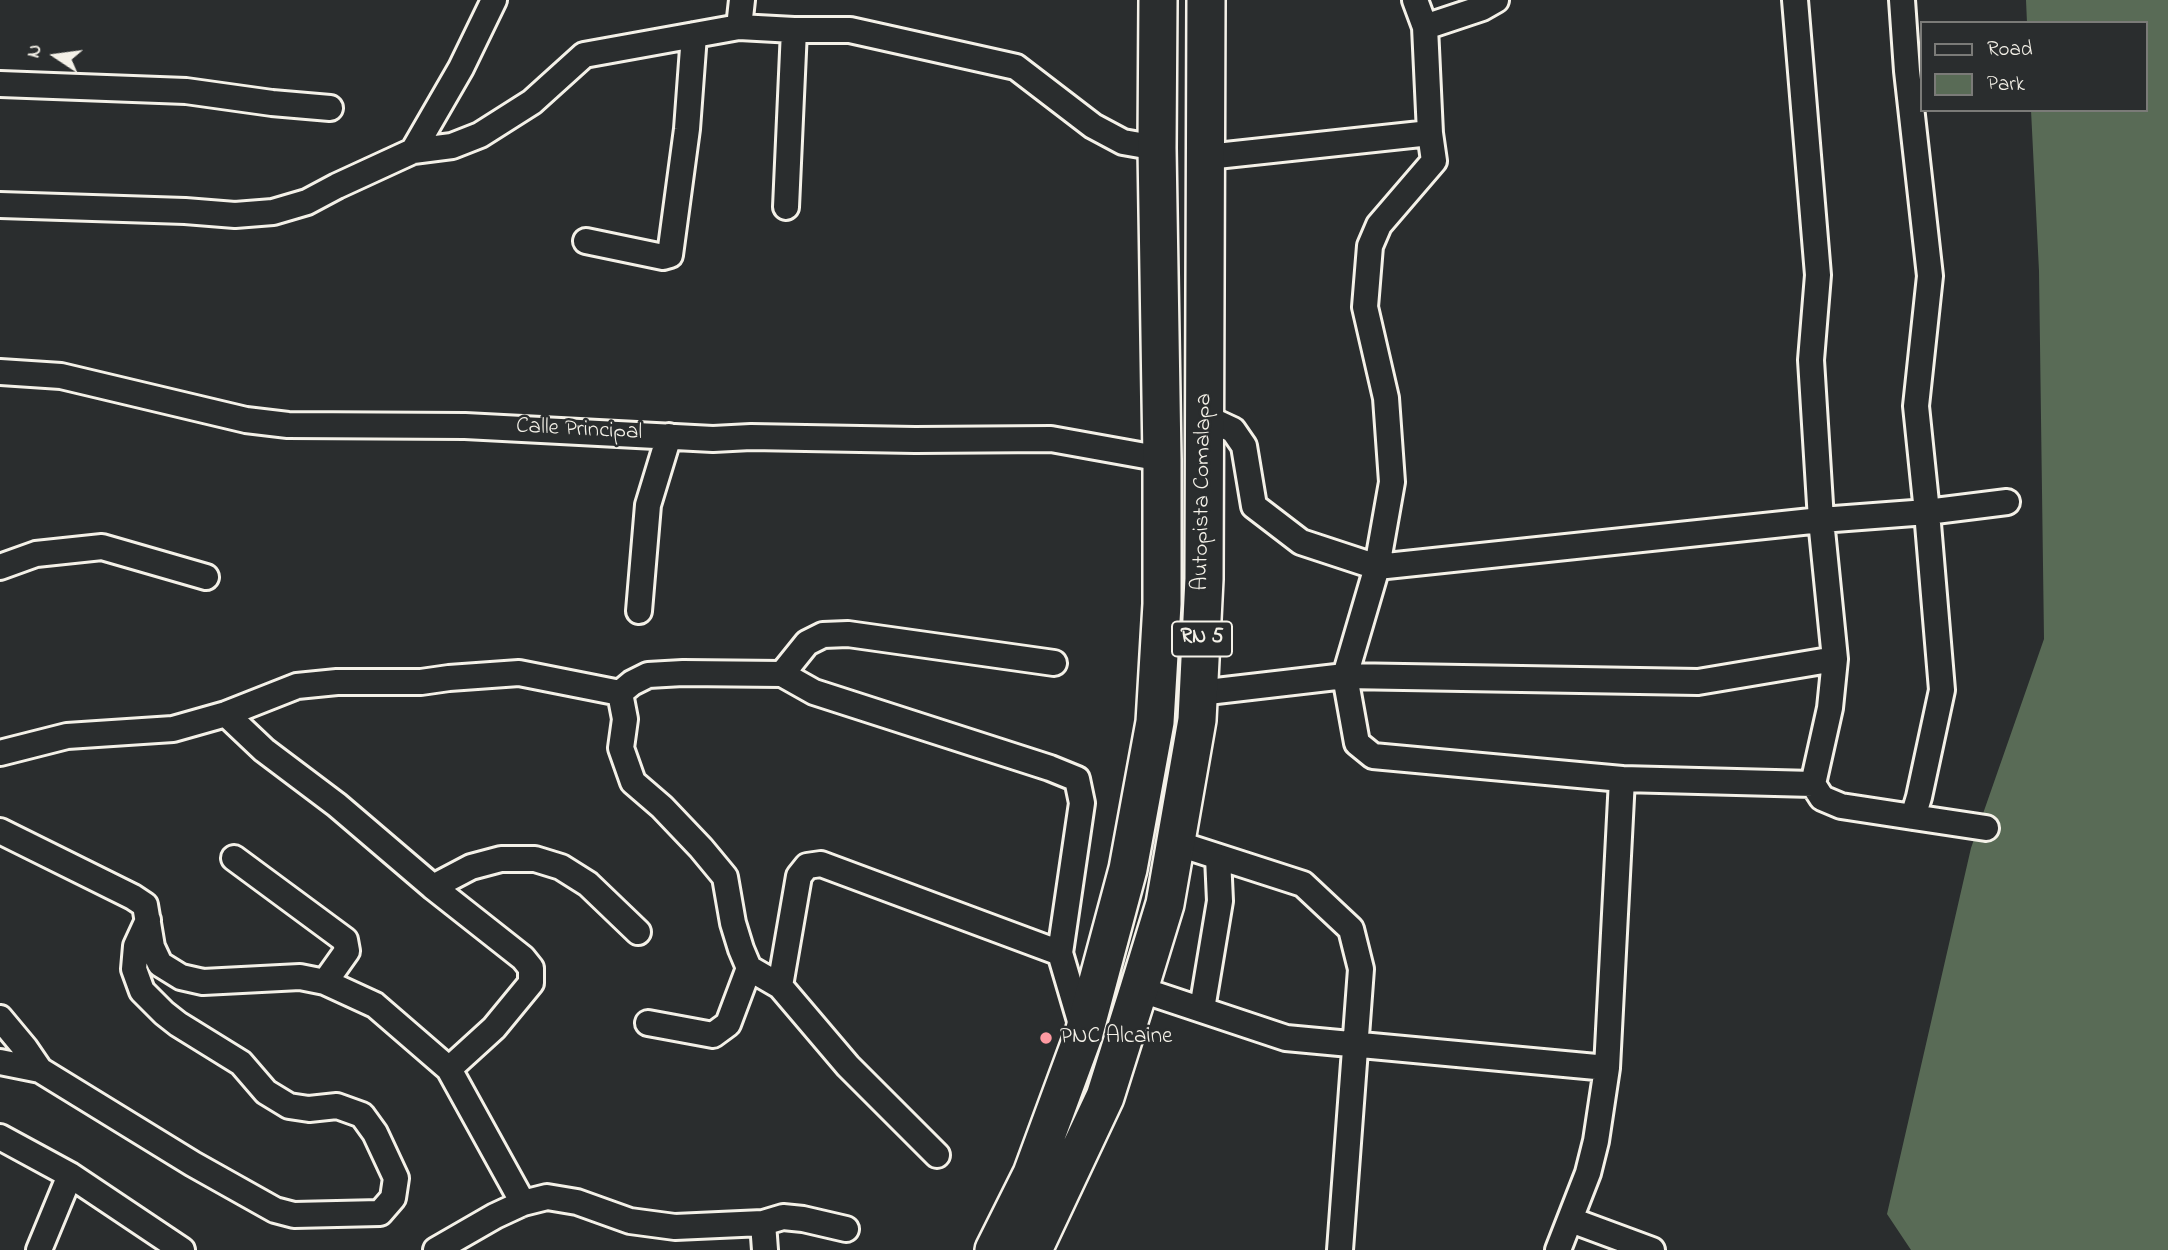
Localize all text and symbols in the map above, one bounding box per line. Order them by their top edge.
north arrow [21,21,91,91]
legend [1920,21,2147,112]
text: Road [1987,35,2033,65]
text: N [20,42,50,60]
text: Park [1987,70,2025,100]
street label: Autopista Comalapa [1188,393,1220,591]
street label: Calle Principal [515,414,643,448]
road number: RN 5 [1172,622,1232,656]
place label: PNC Alcaine [1060,1024,1172,1052]
marker: PNC Alcaine [1038,1030,1054,1046]

